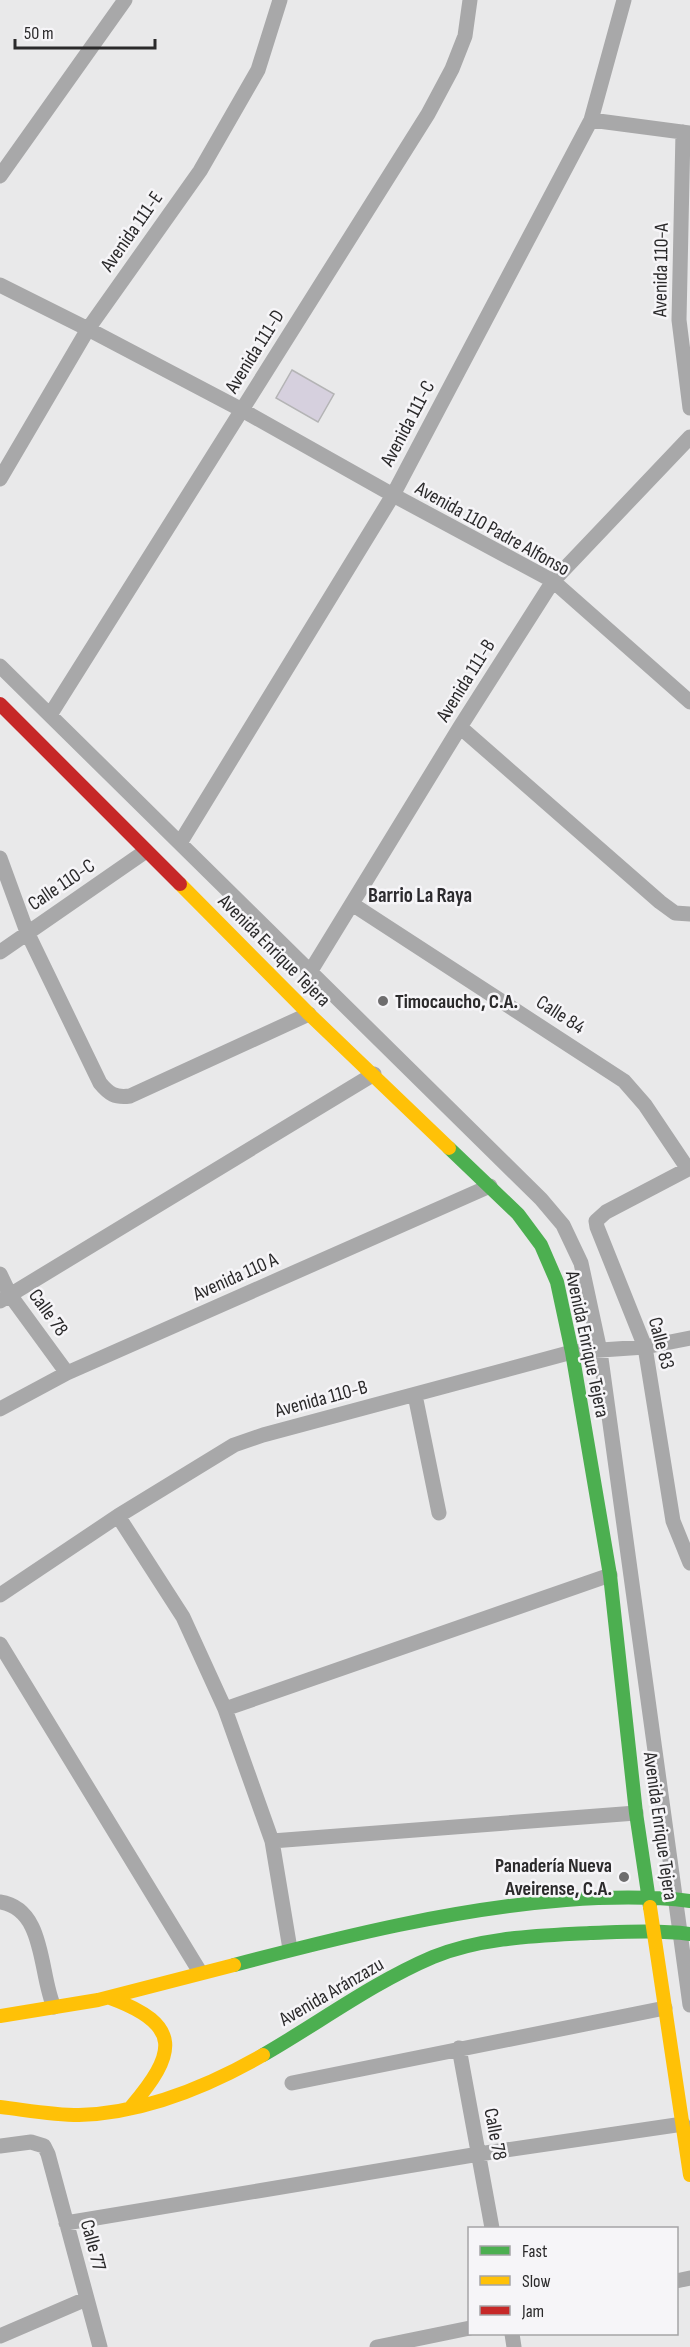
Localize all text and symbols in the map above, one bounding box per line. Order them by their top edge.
scale bar [15,12,154,50]
text: 50 m [24,23,54,44]
street label: Avenida 111-E [95,187,168,277]
street label: Avenida 110-A [648,222,674,318]
street label: Avenida 111-D [219,305,290,398]
street label: Avenida 111-C [375,377,440,471]
street label: Avenida 110 Padre Alfonso [410,476,574,581]
street label: Avenida 111-B [431,635,501,727]
street label: Calle 110-C [23,854,100,916]
district label: Barrio La Raya [368,883,472,908]
street label: Avenida Enrique Tejera [212,889,336,1012]
place label: Timocaucho, C.A. [395,990,518,1014]
street label: Calle 84 [532,990,589,1039]
marker: Timocaucho, C.A. [376,994,390,1008]
street label: Avenida 110 A [188,1247,282,1307]
street label: Avenida Enrique Tejera [560,1268,614,1420]
street label: Calle 78 [23,1284,73,1341]
street label: Calle 83 [643,1315,679,1372]
street label: Avenida 110-B [271,1375,370,1423]
street label: Avenida Enrique Tejera [638,1750,682,1902]
place label: Panadería Nueva Aveirense, C.A. [495,1854,612,1901]
marker: Panadería Nueva Aveirense, C.A. [617,1870,631,1884]
street label: Avenida Aránzazu [274,1952,388,2032]
street label: Calle 78 [478,2106,512,2162]
street label: Calle 77 [75,2217,111,2273]
legend [468,2227,678,2335]
text: Fast [522,2241,548,2262]
text: Slow [522,2271,551,2292]
text: Jam [521,2301,544,2322]

